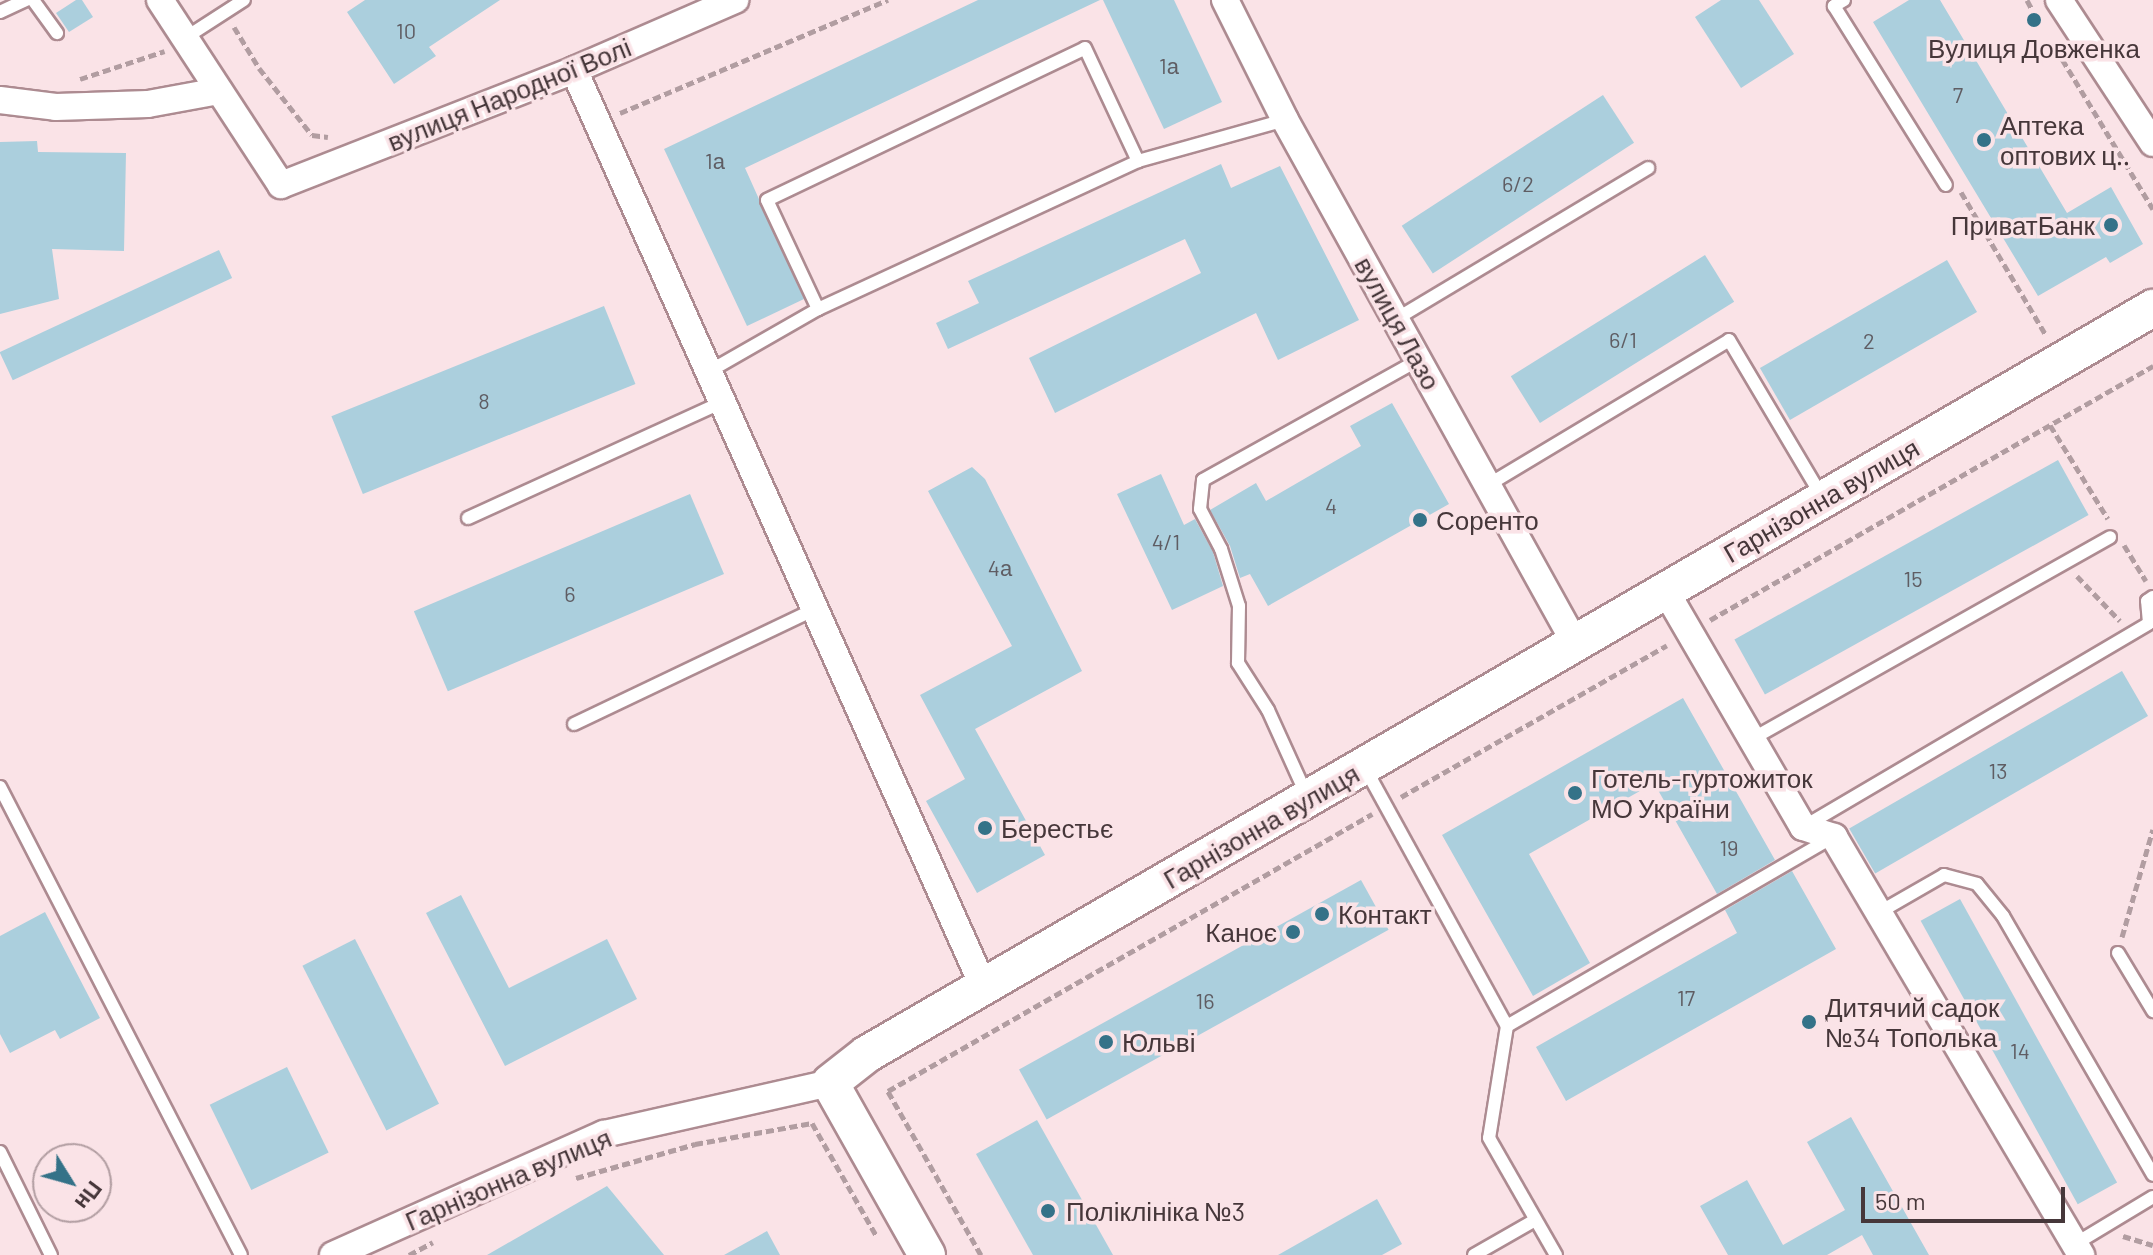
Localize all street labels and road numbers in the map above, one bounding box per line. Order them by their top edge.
street label: вулиця Народної Волі [383,31,635,157]
street label: вулиця Лазо [1349,251,1447,395]
street label: Гарнізонна вулиця [1718,431,1924,569]
street label: Гарнізонна вулиця [1158,757,1364,895]
street label: Гарнізонна вулиця [400,1122,616,1236]

